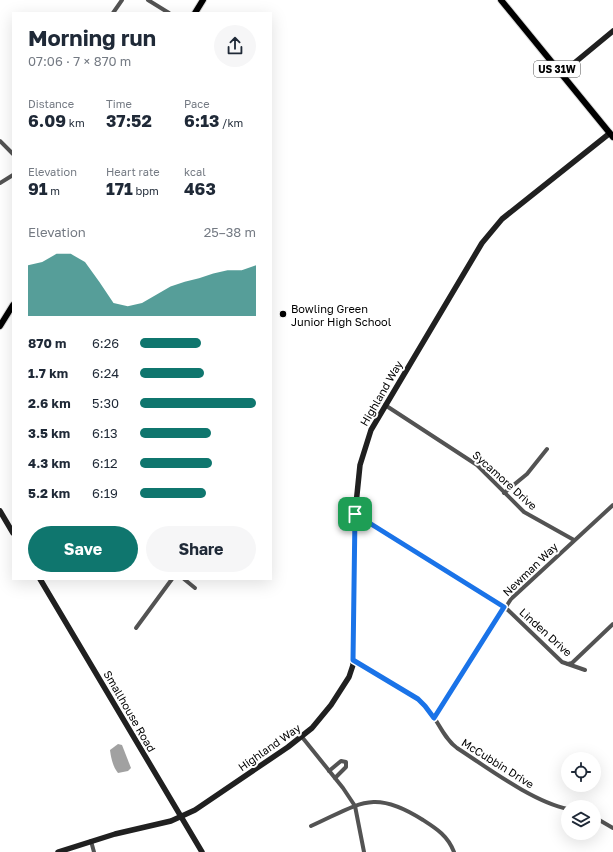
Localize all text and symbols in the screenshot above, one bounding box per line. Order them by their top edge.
text: Morning run [28,24,156,51]
button: share [214,25,256,67]
text: 07:06 · 7 × 870 m [28,53,131,69]
road number: US 31W [534,61,580,77]
text: Distance [28,97,74,110]
text: Time [106,97,132,110]
text: Pace [184,97,210,110]
text: 6.09 [28,110,66,131]
text: 37:52 [106,110,152,131]
text: 6:13 [184,110,219,131]
text: km [66,116,85,129]
text: /km [219,116,243,129]
text: Elevation [28,165,77,178]
text: Heart rate [106,165,160,178]
text: kcal [184,165,206,178]
text: 91 [28,178,48,199]
text: 171 [106,178,133,199]
text: 463 [184,178,216,199]
text: m [48,184,60,197]
text: bpm [133,184,159,197]
text: Elevation [28,224,86,240]
text: 25–38 m [204,224,256,240]
place label: Bowling Green Junior High School [291,302,392,328]
marker: Bowling Green Junior High School [278,309,288,319]
text: 870 m [28,335,66,351]
text: 6:26 [92,335,119,351]
street label: Highland Way [357,358,405,428]
text: 1.7 km [28,365,68,381]
text: 6:24 [92,365,119,381]
text: 2.6 km [28,395,71,411]
text: 5:30 [92,395,119,411]
text: 3.5 km [28,425,70,441]
text: 6:13 [92,425,118,441]
street label: Sycamore Drive [470,448,540,512]
text: 4.3 km [28,455,70,471]
text: 6:12 [92,455,118,471]
text: 5.2 km [28,485,70,501]
text: 6:19 [92,485,118,501]
pin [338,497,372,531]
icon: arrive [344,503,366,525]
button: Save [28,526,138,572]
button: Share [146,526,256,572]
street label: Newman Way [500,540,560,598]
street label: Linden Drive [517,605,575,659]
street label: Smallhouse Road [101,668,159,754]
street label: Highland Way [235,721,303,773]
street label: McCubbin Drive [459,736,537,790]
map controls [561,752,601,840]
button: locate [561,752,601,792]
button: layers [561,800,601,840]

